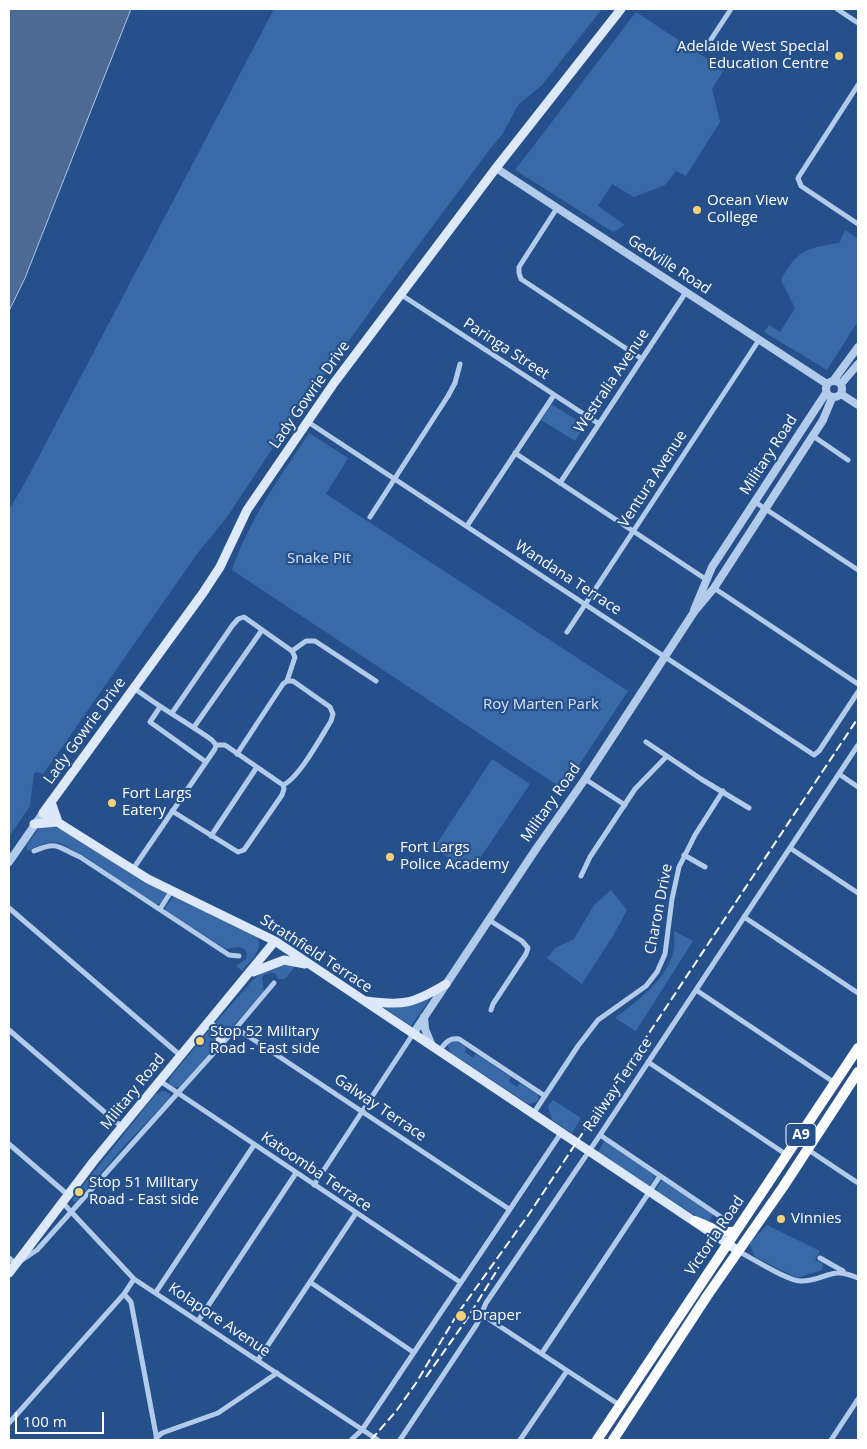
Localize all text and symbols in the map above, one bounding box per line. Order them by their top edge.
place label: Adelaide West Special Education Centre [677,38,829,73]
marker: Adelaide West Special Education Centre [833,50,845,62]
place label: Ocean View College [707,192,788,227]
marker: Ocean View College [691,204,703,216]
street label: Gedville Road [624,231,714,299]
street label: Paringa Street [460,315,552,383]
street label: Westralia Avenue [571,326,653,436]
street label: Lady Gowrie Drive [266,338,354,452]
street label: Military Road [736,412,802,498]
street label: Ventura Avenue [615,427,691,531]
street label: Wandana Terrace [511,537,625,619]
park label: Snake Pit [287,550,351,568]
street label: Lady Gowrie Drive [40,674,130,788]
park label: Roy Marten Park [483,696,599,714]
street label: Military Road [517,760,585,846]
place label: Fort Largs Eatery [122,785,192,820]
marker: Fort Largs Eatery [106,797,118,809]
place label: Fort Largs Police Academy [400,839,509,874]
marker: Fort Largs Police Academy [384,851,396,863]
street label: Charon Drive [641,862,677,956]
street label: Strathfield Terrace [257,911,375,997]
place label: Stop 52 Military Road - East side [210,1023,320,1058]
marker: Stop 52 Military Road - East side [194,1035,206,1047]
street label: Railway Terrace [580,1035,656,1135]
street label: Military Road [97,1051,169,1133]
street label: Galway Terrace [330,1071,430,1145]
road number: A9 [786,1124,816,1146]
street label: Katoomba Terrace [257,1128,375,1216]
place label: Stop 51 Military Road - East side [89,1174,199,1209]
marker: Stop 51 Military Road - East side [73,1186,85,1198]
street label: Victoria Road [682,1193,748,1279]
place label: Vinnies [791,1210,841,1228]
marker: Vinnies [775,1213,787,1225]
street label: Kolapore Avenue [165,1279,273,1361]
place label: Draper [472,1307,521,1325]
marker: Draper [454,1309,468,1323]
scale bar [18,1402,106,1434]
text: 100 m [23,1411,67,1431]

